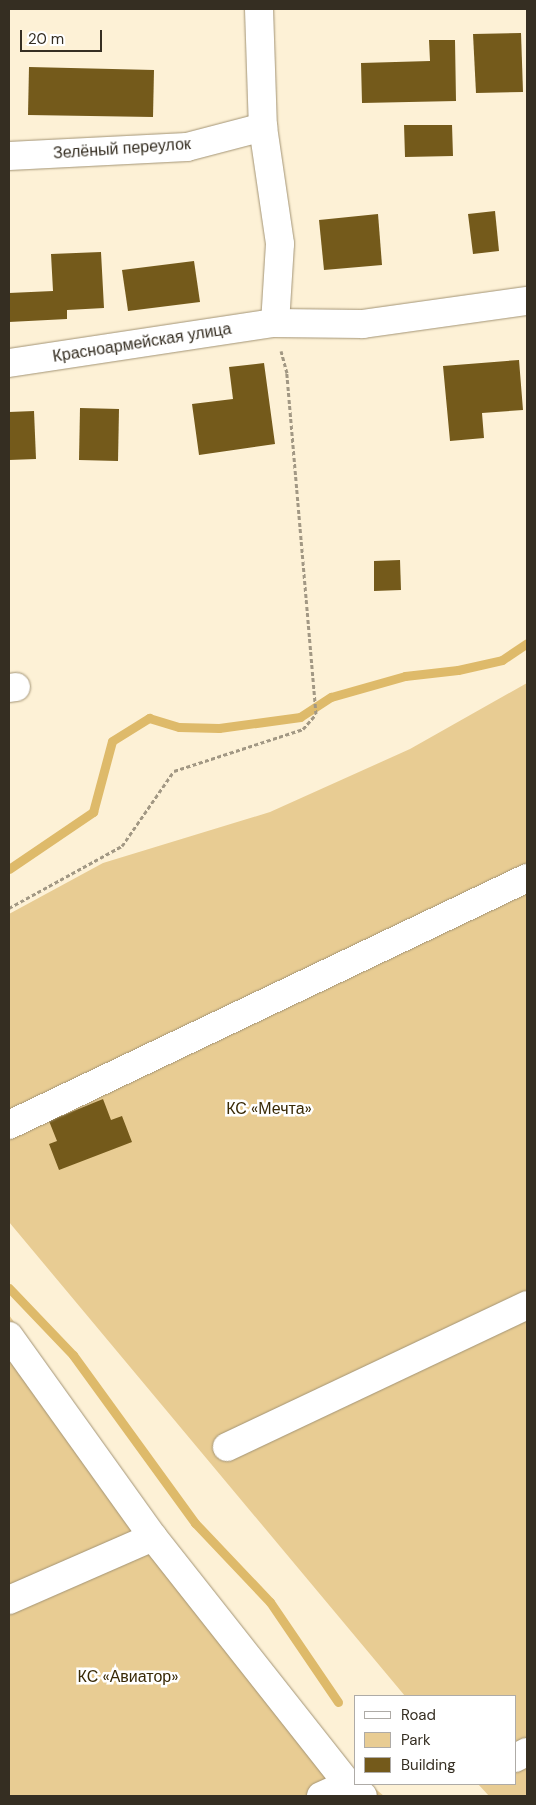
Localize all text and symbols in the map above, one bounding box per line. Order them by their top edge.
scale bar [22,20,105,52]
text: 20 m [28,29,64,49]
street label: Зелёный переулок [52,135,192,163]
street label: Красноармейская улица [51,319,233,367]
park label: КС «Мечта» [226,1099,312,1119]
park label: КС «Авиатор» [77,1667,179,1687]
legend [354,1695,516,1785]
text: Road [401,1705,436,1725]
text: Park [401,1730,431,1750]
text: Building [401,1755,456,1775]

